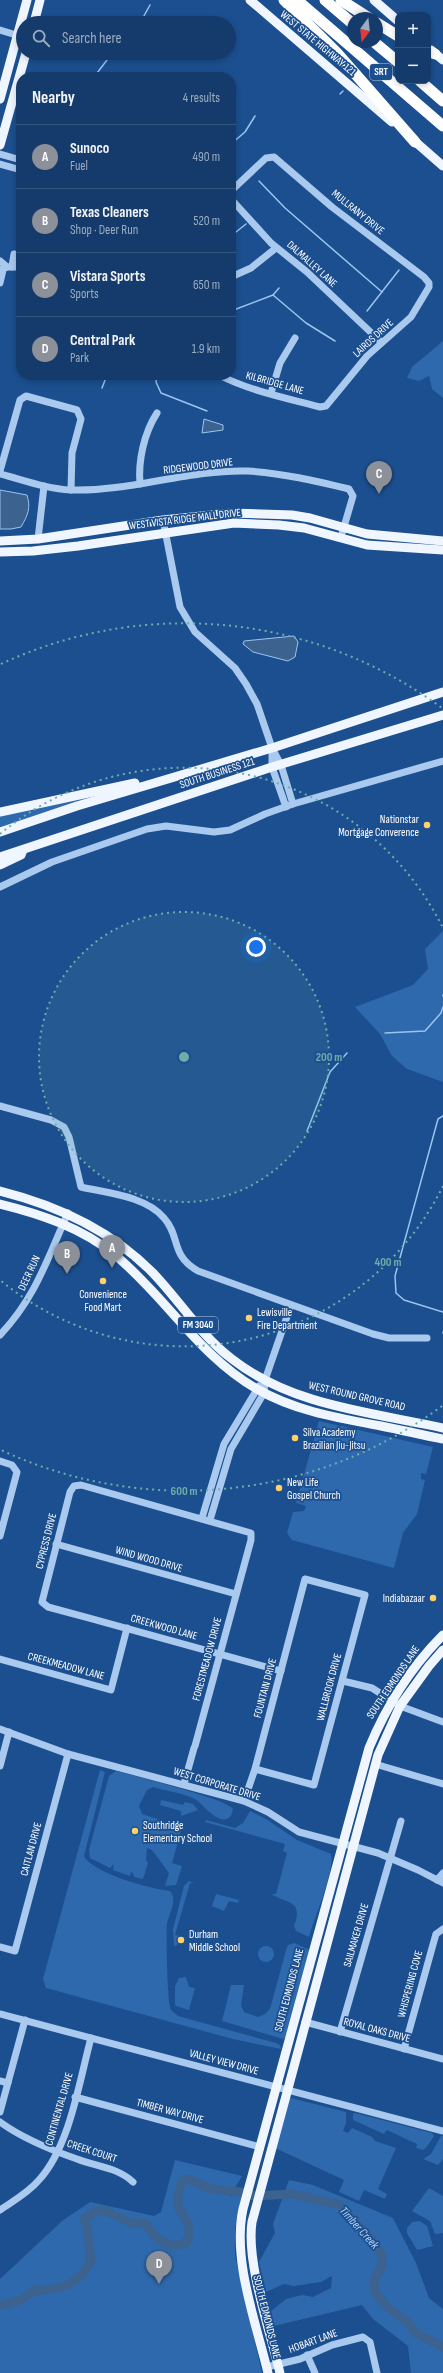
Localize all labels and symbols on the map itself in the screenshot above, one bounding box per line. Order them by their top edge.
street label: WEST STATE HIGHWAY 121 [277,7,359,79]
north arrow [347,12,383,48]
road number: SRT [370,64,392,80]
street label: MULLRANY DRIVE [329,187,387,237]
street label: DALMALLEY LANE [284,238,340,290]
street label: LAIRDS DRIVE [350,316,396,360]
street label: KILBRIDGE LANE [245,369,305,397]
street label: RIDGEWOOD DRIVE [162,455,234,477]
pin: C [366,461,392,494]
street label: WEST VISTA RIDGE MALL DRIVE [128,506,242,532]
street label: SOUTH BUSINESS 121 [178,755,256,791]
place label: Nationstar Mortgage Converence [338,813,419,839]
marker: Nationstar Mortgage Converence [422,820,432,830]
your location [246,937,266,957]
centre of rings [177,1050,191,1064]
text: 200 m [316,1050,342,1065]
pin: A [99,1235,125,1268]
pin: B [54,1241,80,1274]
street label: DEER RUN [15,1253,43,1293]
text: 400 m [375,1255,401,1270]
marker: Convenience Food Mart [98,1276,108,1286]
place label: Convenience Food Mart [79,1288,127,1314]
place label: Lewisville Fire Department [257,1306,318,1332]
marker: Lewisville Fire Department [244,1313,254,1323]
road number: FM 3040 [178,1317,218,1333]
street label: WEST ROUND GROVE ROAD [307,1379,407,1413]
place label: Silva Academy Brazilian Jiu-Jitsu [303,1426,366,1452]
marker: Silva Academy Brazilian Jiu-Jitsu [290,1433,300,1443]
place label: New Life Gospel Church [287,1476,341,1502]
marker: New Life Gospel Church [274,1483,284,1493]
text: 600 m [171,1484,197,1499]
street label: CYPRESS DRIVE [33,1512,59,1570]
street label: WIND WOOD DRIVE [114,1543,184,1575]
place label: Indiabazaar [383,1592,425,1605]
marker: Indiabazaar [428,1593,438,1603]
street label: CREEKWOOD LANE [129,1611,199,1643]
street label: FORESTMEADOW DRIVE [190,1616,224,1702]
street label: SOUTH EDMONDS LANE [364,1643,422,1721]
street label: CREEKMEADOW LANE [26,1650,106,1682]
street label: WALLBROOK DRIVE [314,1652,344,1722]
street label: FOUNTAIN DRIVE [251,1657,279,1719]
street label: WEST CORPORATE DRIVE [172,1765,262,1803]
place label: Southridge Elementary School [143,1819,212,1845]
street label: CAITLAN DRIVE [18,1821,44,1877]
marker: Southridge Elementary School [130,1826,140,1836]
street label: SAILMAKER DRIVE [341,1902,371,1968]
place label: Durham Middle School [189,1928,240,1954]
marker: Durham Middle School [176,1935,186,1945]
street label: SOUTH EDMONDS LANE [272,1947,306,2033]
street label: WHISPERING COVE [395,1949,425,2019]
street label: ROYAL OAKS DRIVE [342,2015,412,2045]
street label: VALLEY VIEW DRIVE [188,2047,260,2077]
street label: CONTINENTAL DRIVE [42,2071,76,2147]
street label: TIMBER WAY DRIVE [135,2096,205,2126]
street label: CREEK COURT [65,2137,119,2165]
water label: Timber Creek [336,2204,382,2253]
pin: D [146,2251,172,2284]
street label: SOUTH EDMONDS LANE [250,2274,284,2360]
street label: HOBART LANE [287,2326,339,2356]

